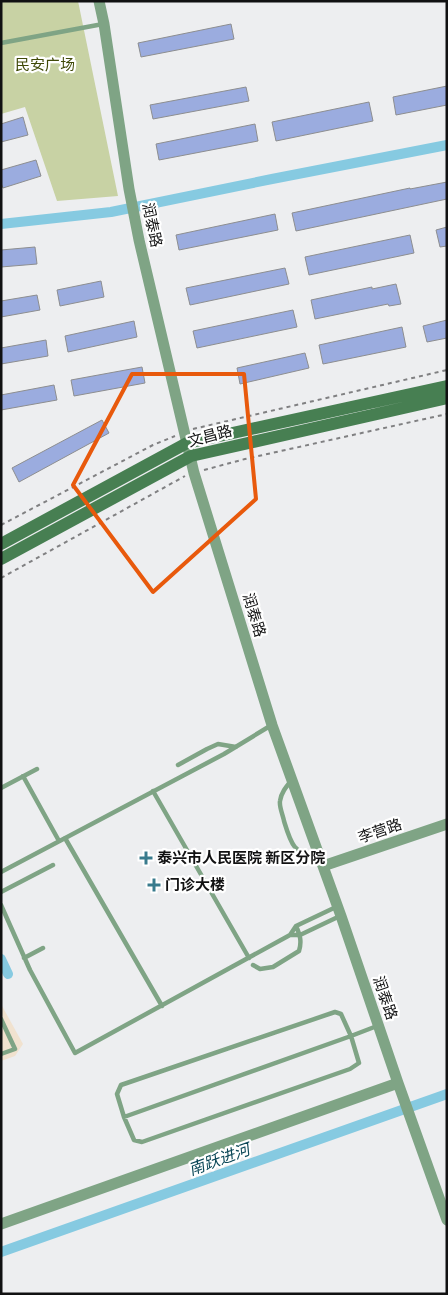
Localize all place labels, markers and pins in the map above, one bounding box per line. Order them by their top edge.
place label: 泰兴市人民医院 新区分院 [157,848,325,866]
marker: 泰兴市人民医院 新区分院 [139,851,153,865]
place label: 门诊大楼 [165,875,225,893]
marker: 门诊大楼 [147,878,161,892]

